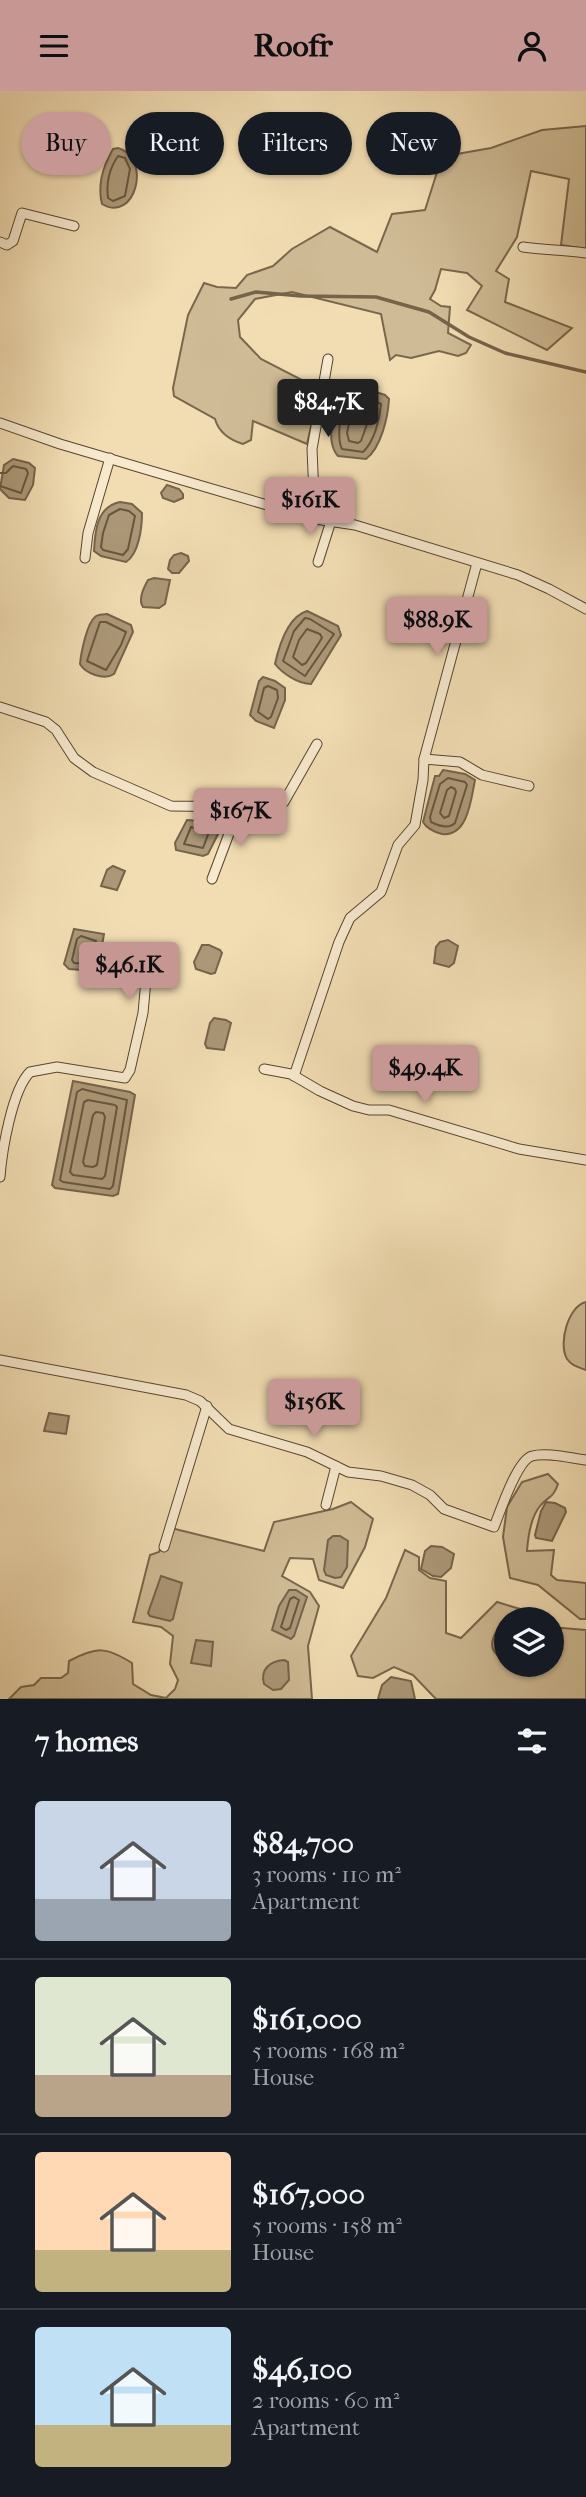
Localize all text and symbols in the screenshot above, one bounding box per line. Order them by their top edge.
icon: menu [35,27,73,65]
text: Roofr [253,27,333,64]
icon: person [513,27,551,65]
chip: Buy [21,112,111,175]
chip: Rent [125,112,224,175]
chip: Filters [238,112,352,175]
chip: New [366,112,461,175]
pin: $84.7K [271,379,385,439]
text: $84.7K [293,388,363,415]
pin: $161K [261,477,359,537]
text: $161K [281,486,339,513]
pin: $88.9K [380,597,494,657]
text: $88.9K [403,606,471,633]
pin: $167K [191,789,289,848]
text: $167K [210,797,270,824]
pin: $46.1K [72,943,186,1002]
text: $46.1K [95,951,163,978]
pin: $49.4K [368,1045,482,1105]
text: $49.4K [388,1054,462,1081]
pin: $156K [265,1379,363,1439]
text: $156K [284,1388,344,1415]
map controls [494,1607,564,1677]
button: layers [494,1607,564,1677]
icon: filters [513,1722,551,1760]
text: 7 homes [35,1724,138,1759]
text: $84,700 [252,1826,354,1861]
icon: home [91,1829,175,1913]
text: 3 rooms · 110 m² [252,1861,401,1888]
text: Apartment [252,1888,360,1915]
text: $161,000 [252,2002,362,2037]
icon: home [91,2005,175,2089]
text: 5 rooms · 168 m² [252,2037,405,2064]
text: House [252,2064,314,2091]
text: $167,000 [252,2177,365,2212]
icon: home [91,2180,175,2264]
text: 5 rooms · 158 m² [252,2212,402,2239]
text: House [252,2239,314,2266]
text: $46,100 [252,2352,352,2387]
icon: home [91,2355,175,2439]
text: 2 rooms · 60 m² [252,2387,399,2414]
text: Apartment [252,2414,360,2441]

